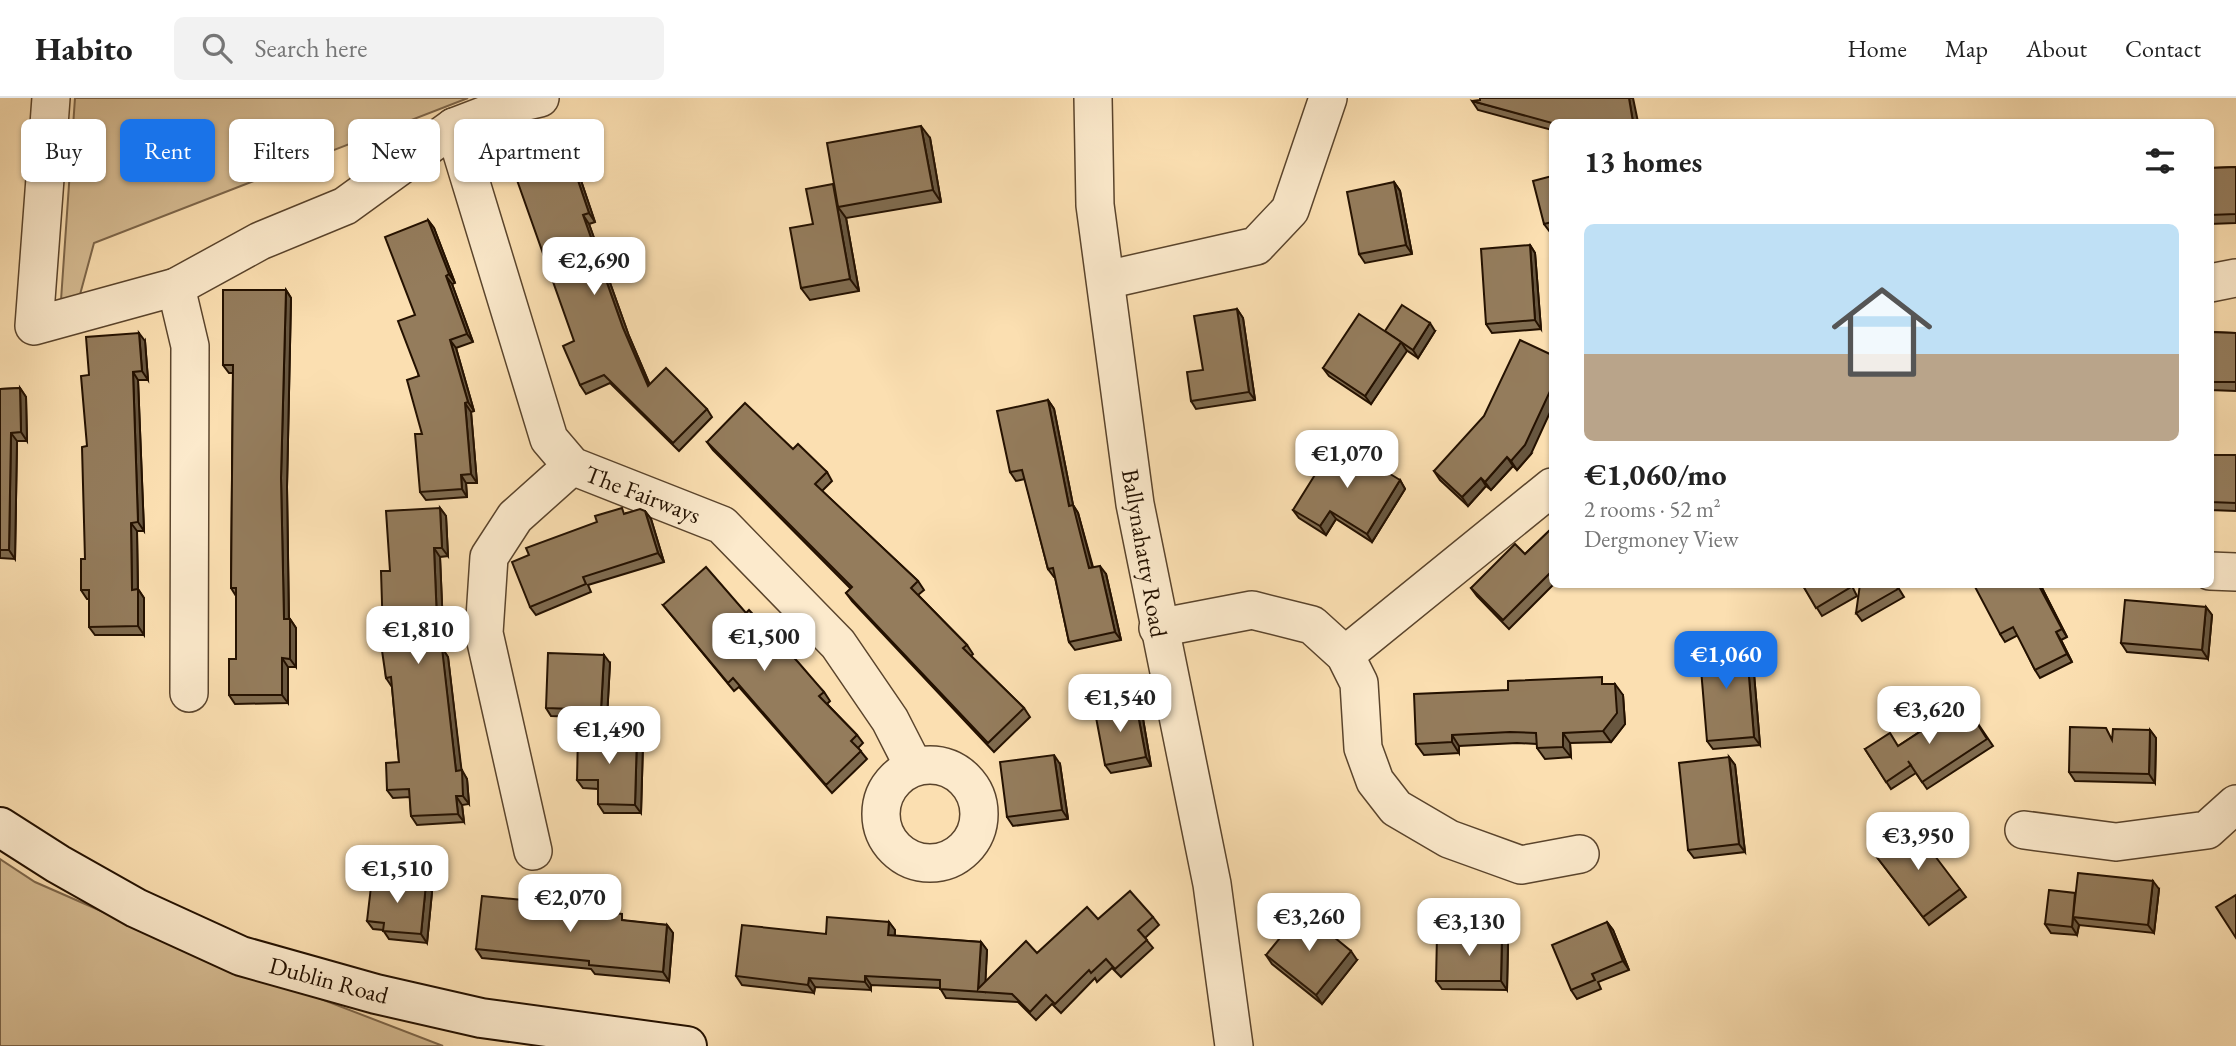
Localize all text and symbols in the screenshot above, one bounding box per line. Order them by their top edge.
search box [174,17,664,80]
text: Habito [35,27,132,70]
icon: search [198,29,236,67]
text: Search here [254,31,367,65]
text: Home [1847,33,1907,64]
text: Map [1945,33,1988,64]
text: About [2026,33,2087,64]
text: Contact [2125,33,2201,64]
chip: Buy [21,119,106,182]
chip: Rent [120,119,215,182]
chip: Filters [229,119,334,182]
chip: New [348,119,440,182]
chip: Apartment [454,119,604,182]
text: 13 homes [1584,142,1702,181]
icon: filters [2141,142,2179,180]
pin: €2,690 [537,238,651,297]
text: €2,690 [558,245,630,275]
icon: home [1819,269,1945,395]
pin: €1,070 [1290,430,1404,490]
text: €1,070 [1311,438,1383,468]
text: €1,060/mo [1584,455,1727,494]
street label: The Fairways [581,458,705,530]
street label: Ballynahatty Road [1115,466,1175,640]
text: 2 rooms · 52 m² [1584,494,1721,524]
text: Dergmoney View [1584,524,1738,554]
pin: €1,810 [361,606,475,666]
text: €1,810 [382,614,454,644]
pin: €1,500 [707,614,821,673]
text: €1,500 [728,621,800,651]
pin: €1,060 [1669,632,1783,691]
text: €1,060 [1690,639,1762,669]
pin: €1,540 [1063,674,1177,734]
text: €1,540 [1084,682,1156,712]
pin: €3,620 [1872,686,1986,746]
text: €3,620 [1893,694,1965,724]
pin: €1,490 [552,706,666,766]
text: €1,490 [573,714,645,744]
pin: €3,950 [1861,812,1975,872]
text: €3,950 [1882,820,1954,850]
pin: €1,510 [340,846,454,905]
text: €1,510 [361,853,433,883]
pin: €2,070 [513,874,627,934]
text: €2,070 [534,882,606,912]
pin: €3,260 [1252,894,1366,953]
pin: €3,130 [1412,898,1526,958]
text: €3,260 [1273,901,1345,931]
text: €3,130 [1433,906,1505,936]
street label: Dublin Road [266,949,393,1011]

